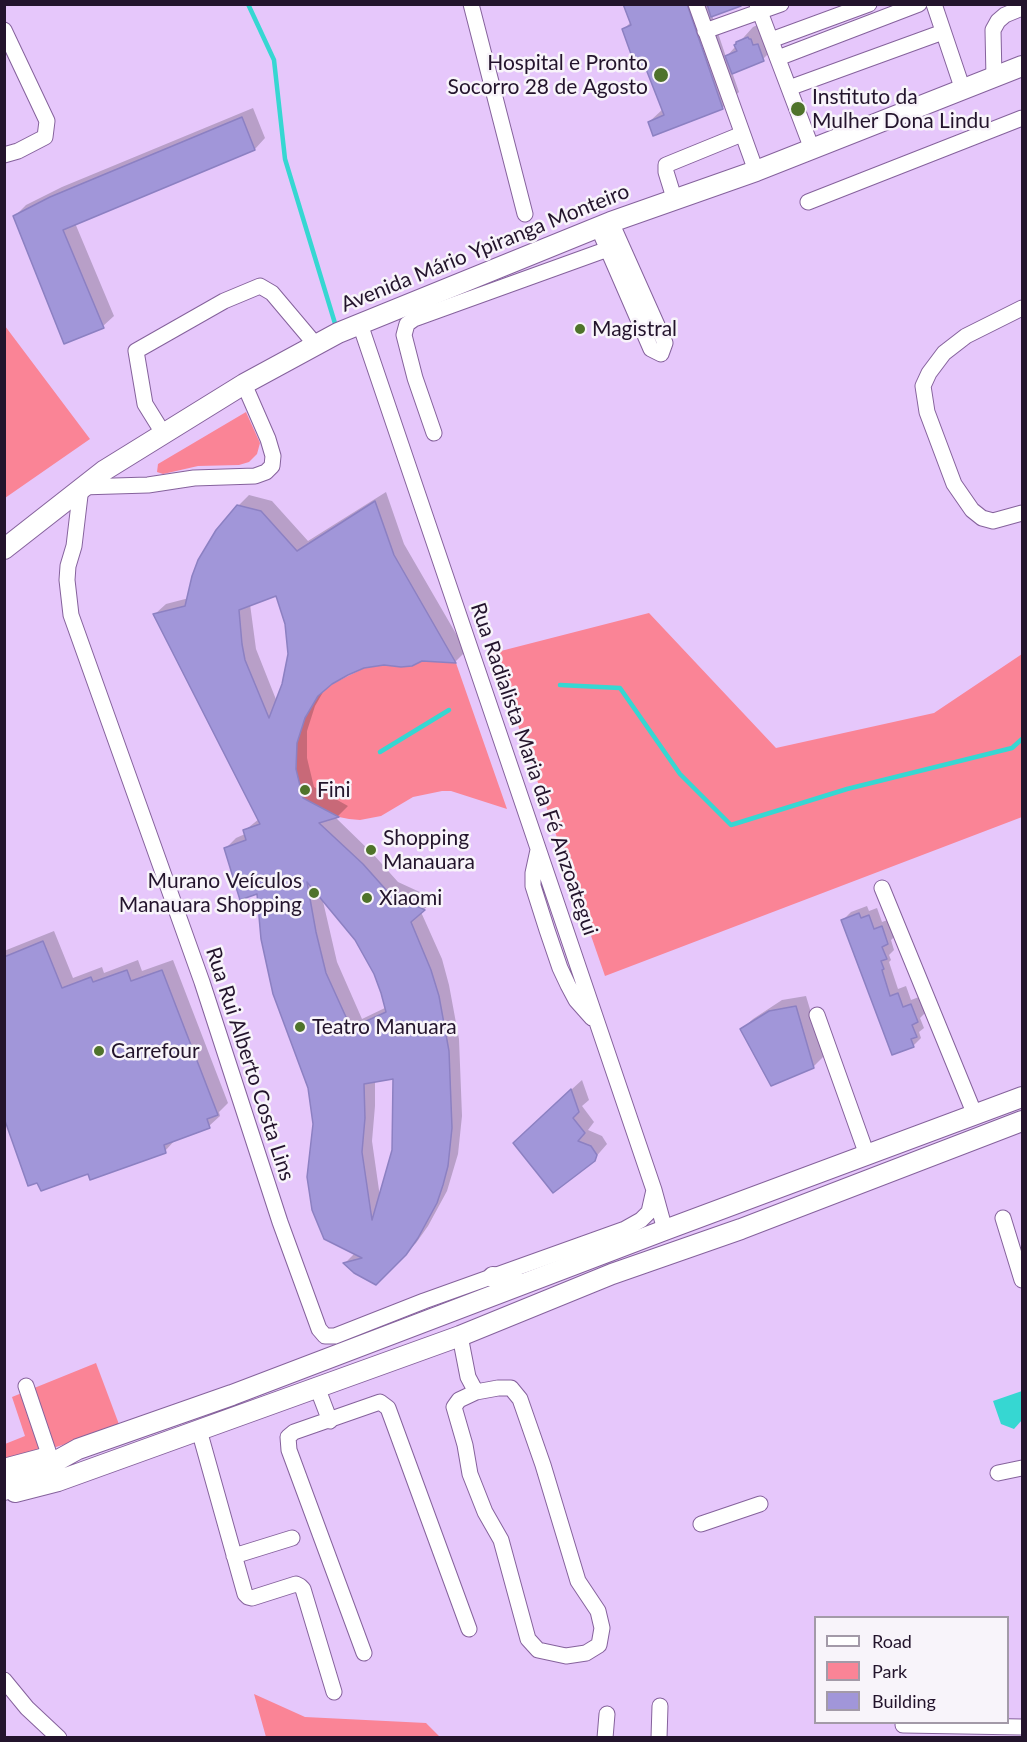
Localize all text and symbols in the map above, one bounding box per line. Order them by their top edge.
place label: Hospital e Pronto Socorro 28 de Agosto [448,50,648,100]
marker: Hospital e Pronto Socorro 28 de Agosto [652,66,670,84]
place label: Instituto da Mulher Dona Lindu [812,84,990,134]
marker: Instituto da Mulher Dona Lindu [789,100,807,118]
street label: Avenida Mário Ypiranga Monteiro [337,178,633,318]
place label: Magistral [592,316,677,342]
marker: Magistral [573,322,587,336]
street label: Rua Radialista Maria da Fé Anzoategui [465,599,603,939]
place label: Fini [317,777,351,803]
marker: Fini [298,783,312,797]
place label: Shopping Manauara [383,825,475,875]
marker: Shopping Manauara [364,843,378,857]
place label: Murano Veículos Manauara Shopping [119,868,302,918]
place label: Xiaomi [379,885,442,911]
marker: Murano Veículos Manauara Shopping [307,886,321,900]
marker: Xiaomi [360,891,374,905]
street label: Rua Rui Alberto Costa Lins [200,944,300,1184]
place label: Teatro Manuara [312,1014,457,1040]
marker: Teatro Manuara [293,1020,307,1034]
place label: Carrefour [111,1038,200,1064]
marker: Carrefour [92,1044,106,1058]
legend [814,1616,1009,1724]
text: Road [872,1630,912,1652]
text: Park [872,1660,907,1682]
text: Building [872,1690,936,1712]

